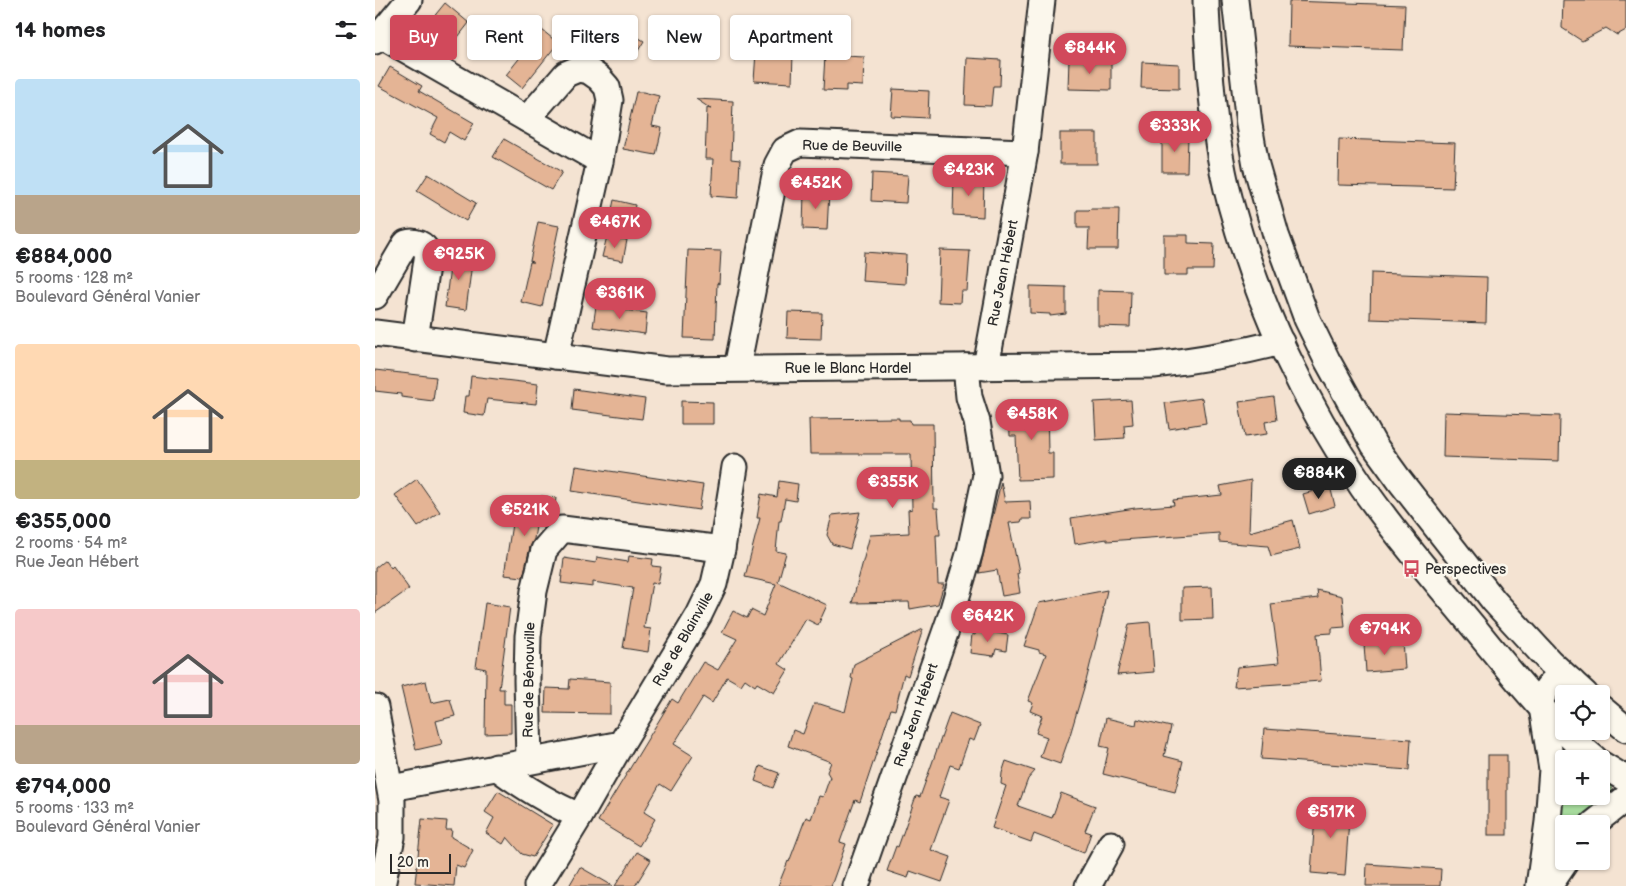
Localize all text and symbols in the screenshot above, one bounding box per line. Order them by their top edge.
chip: Buy [390,15,457,60]
chip: Rent [467,15,542,60]
chip: Filters [552,15,638,60]
chip: New [648,15,720,60]
chip: Apartment [730,15,851,60]
icon: filters [332,16,360,44]
text: 14 homes [15,18,106,43]
pin: €844K [1055,32,1125,75]
text: €844K [1064,39,1116,58]
pin: €333K [1140,110,1210,153]
icon: home [143,111,233,201]
text: €333K [1150,117,1200,136]
street label: Rue de Beuville [802,137,902,155]
pin: €423K [934,154,1004,197]
text: €423K [944,161,994,180]
pin: €452K [781,168,851,210]
text: €452K [790,174,842,193]
pin: €467K [580,206,650,249]
text: €467K [590,213,640,232]
street label: Rue Jean Hébert [984,217,1022,328]
pin: €925K [424,238,494,281]
text: €884,000 [15,244,112,269]
text: €925K [433,245,485,264]
text: 5 rooms · 128 m² [15,269,133,288]
pin: €361K [585,278,655,320]
text: €361K [596,284,644,303]
text: Boulevard Général Vanier [15,288,200,307]
street label: Rue le Blanc Hardel [785,360,911,377]
icon: home [143,376,233,466]
pin: €458K [997,398,1067,441]
text: €458K [1006,405,1058,424]
pin: €884K [1284,458,1354,500]
text: €884K [1293,464,1345,483]
pin: €355K [858,466,928,509]
text: €355K [868,473,918,492]
pin: €521K [490,494,560,537]
text: €521K [501,501,549,520]
text: €355,000 [15,509,111,534]
text: 2 rooms · 54 m² [15,534,127,553]
text: Rue Jean Hébert [15,553,139,572]
bus stop icon: Perspectives [1401,559,1421,579]
place label: Perspectives [1425,561,1506,578]
street label: Rue de Blainville [649,589,717,689]
pin: €642K [953,600,1023,643]
text: €642K [962,607,1014,626]
pin: €794K [1350,614,1420,656]
text: €794K [1360,620,1410,639]
street label: Rue de Bénouville [519,622,539,738]
icon: home [143,641,233,731]
street label: Rue Jean Hébert [890,660,942,769]
map controls [1555,685,1610,870]
button: locate [1555,685,1610,740]
button: + [1555,750,1610,805]
text: €794,000 [15,774,111,799]
pin: €517K [1296,796,1366,839]
text: 5 rooms · 133 m² [15,799,134,818]
text: €517K [1307,803,1355,822]
button: − [1555,815,1610,870]
text: Boulevard Général Vanier [15,818,200,837]
scale bar [390,851,451,874]
text: 20 m [397,854,429,871]

